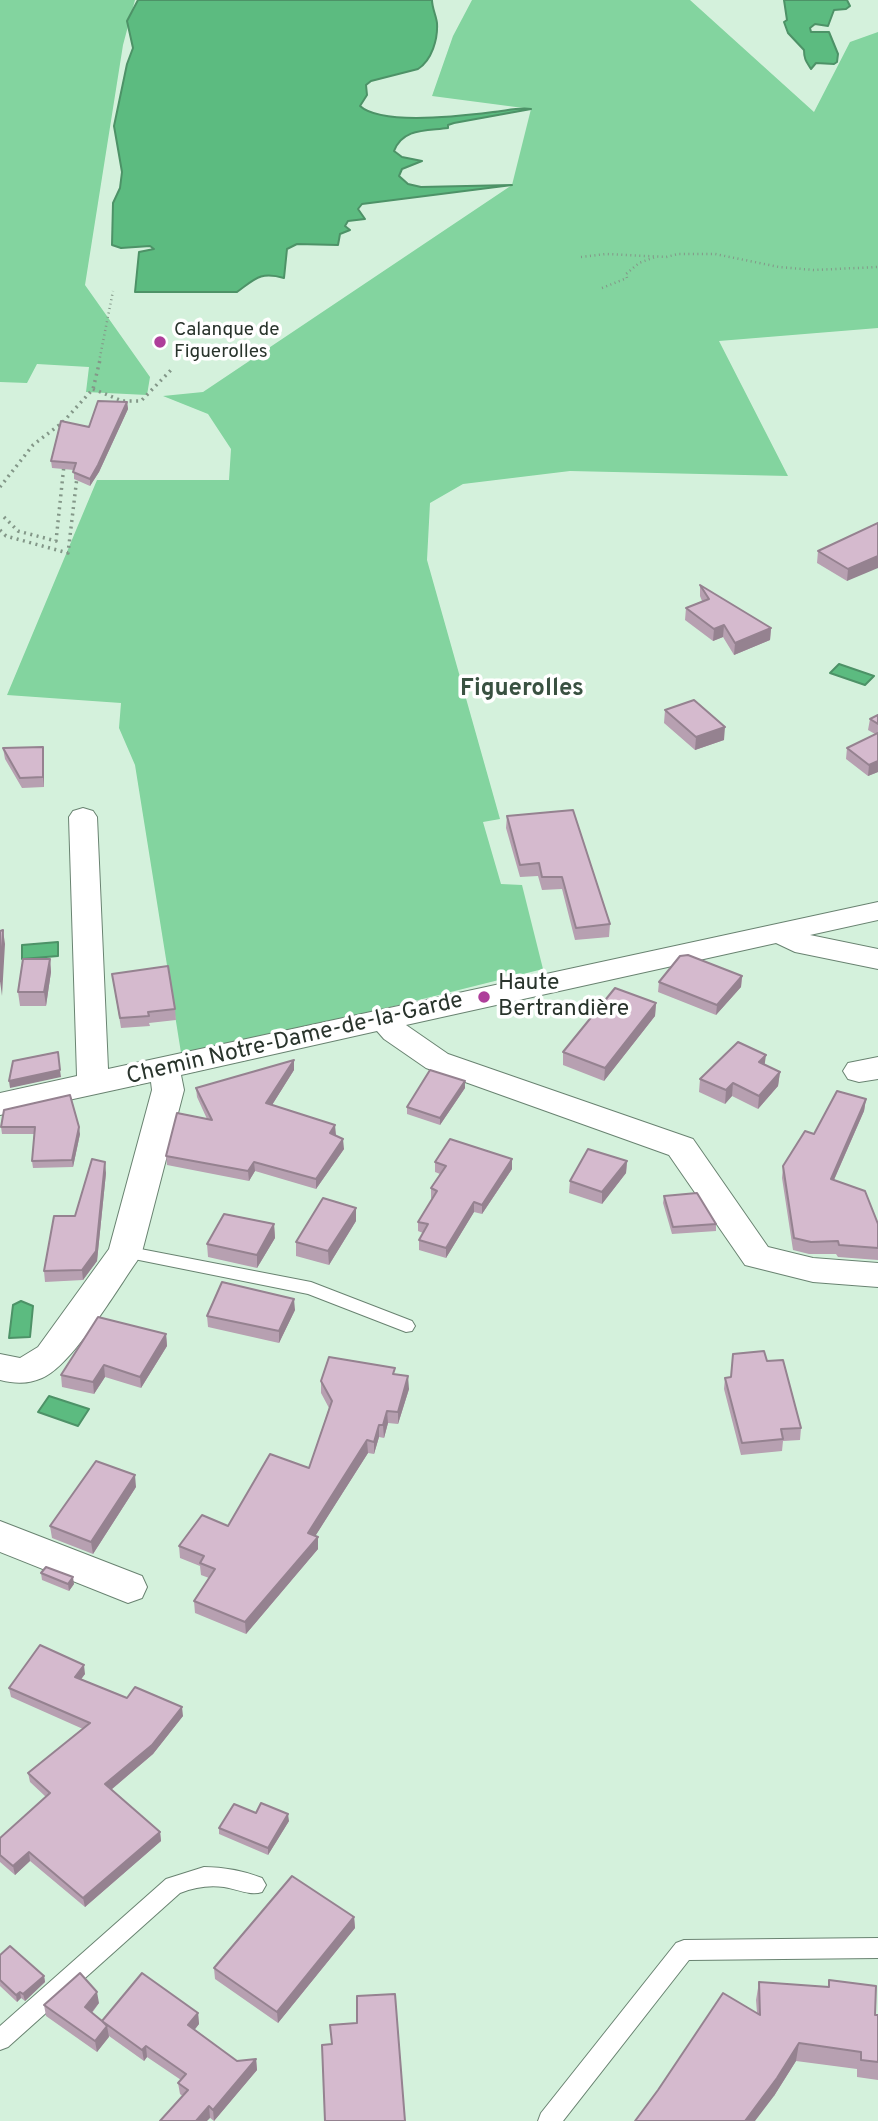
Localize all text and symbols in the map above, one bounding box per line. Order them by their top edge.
place label: Calanque de Figuerolles [174,320,279,364]
marker: Calanque de Figuerolles [152,334,168,350]
district label: Figuerolles [460,676,584,704]
place label: Haute Bertrandière [498,970,629,1024]
street label: Chemin Notre-Dame-de-la-Garde [124,988,466,1092]
marker: Haute Bertrandière [476,989,492,1005]

